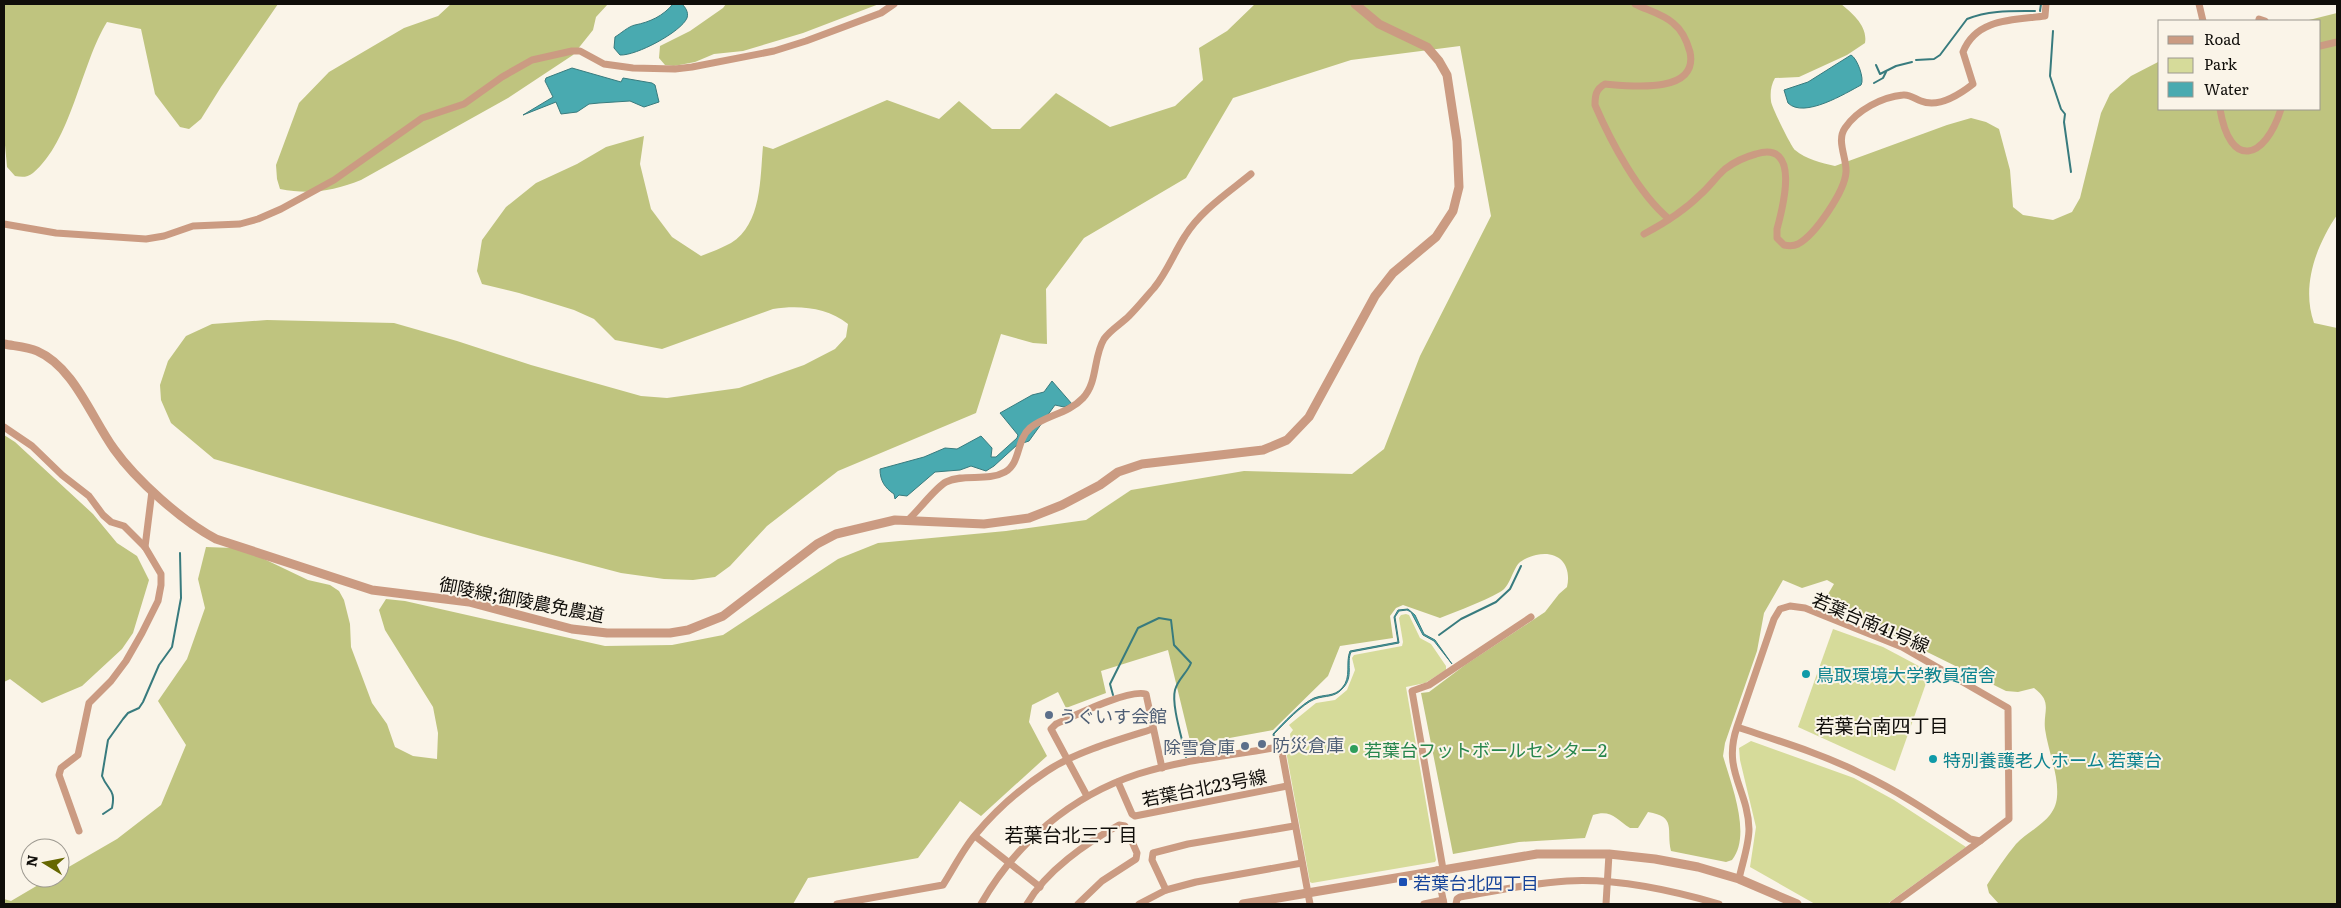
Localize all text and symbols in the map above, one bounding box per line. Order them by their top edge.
legend [2158,20,2321,110]
text: Road [2204,27,2240,50]
text: Park [2204,52,2238,75]
text: Water [2204,77,2249,100]
street label: 御陵線;御陵農免農道 [437,570,607,628]
street label: 若葉台南41号線 [1808,585,1934,659]
place label: 鳥取環境大学教員宿舎 [1816,661,1996,688]
marker: 鳥取環境大学教員宿舎 [1800,668,1812,680]
place label: うぐいす会館 [1059,702,1167,729]
marker: うぐいす会館 [1043,709,1055,721]
district label: 若葉台南四丁目 [1815,711,1949,739]
place label: 防災倉庫 [1272,731,1344,758]
place label: 除雪倉庫 [1163,733,1235,760]
place label: 若葉台フットボールセンター2 [1364,736,1607,763]
marker: 防災倉庫 [1256,738,1268,750]
marker: 除雪倉庫 [1239,740,1251,752]
marker: 若葉台フットボールセンター2 [1348,743,1360,755]
place label: 特別養護老人ホーム 若葉台 [1943,746,2162,773]
marker: 特別養護老人ホーム 若葉台 [1927,753,1939,765]
street label: 若葉台北23号線 [1139,762,1269,812]
district label: 若葉台北三丁目 [1004,820,1138,848]
north arrow [20,838,70,888]
text: N [20,853,42,868]
place label: 若葉台北四丁目 [1413,869,1539,896]
marker: 若葉台北四丁目 [1397,876,1409,888]

